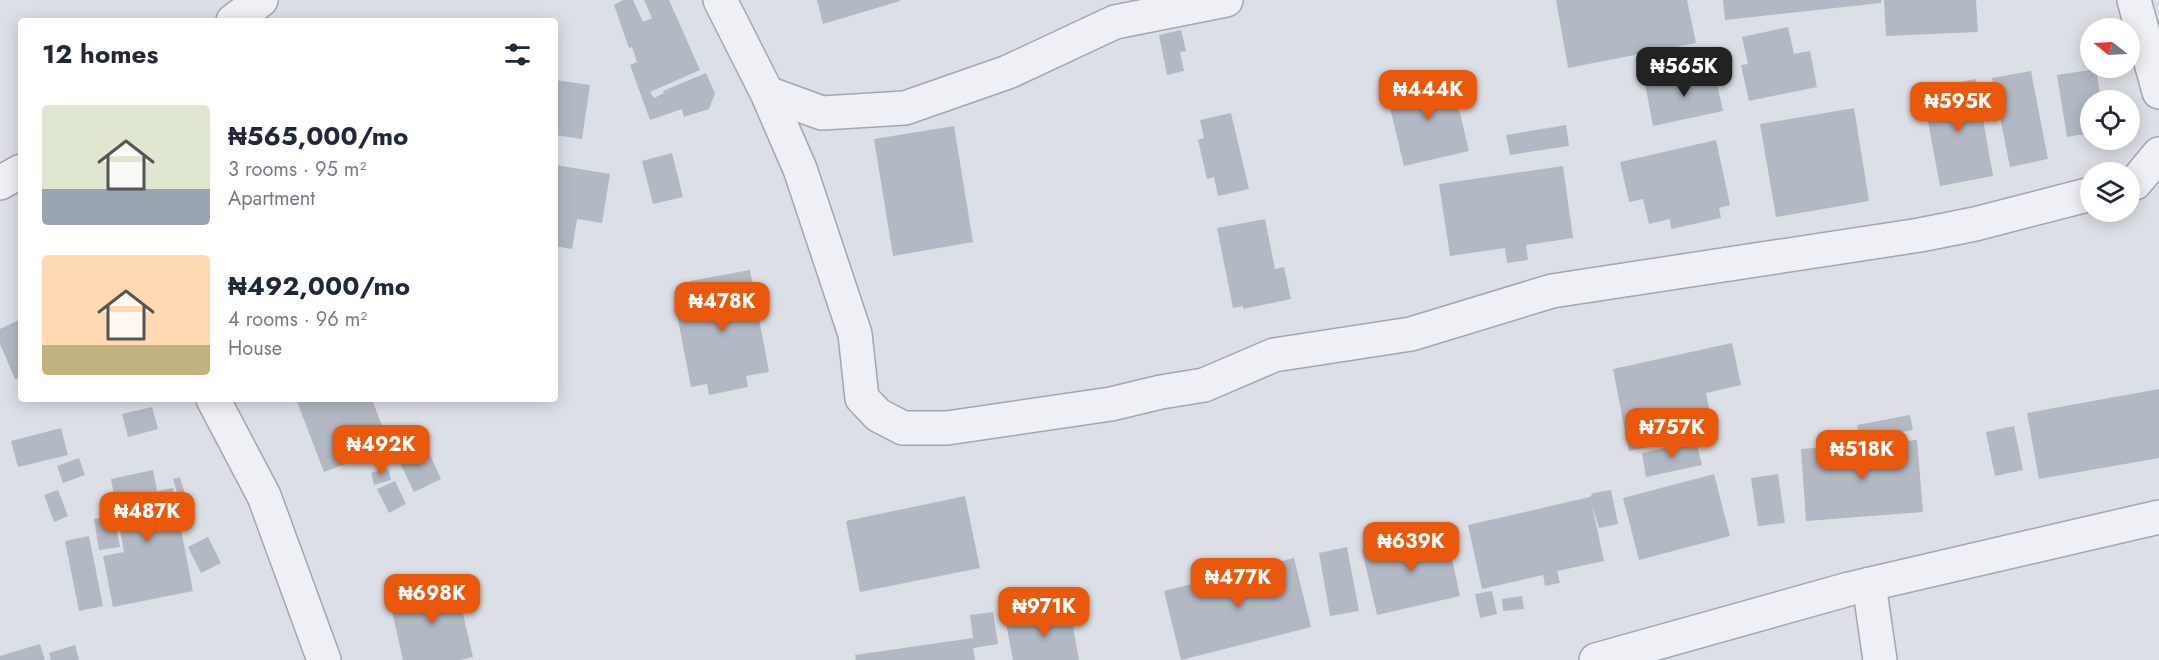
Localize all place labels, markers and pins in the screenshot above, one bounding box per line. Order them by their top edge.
pin: ₦565K [1642,47,1726,98]
pin: ₦444K [1386,70,1470,121]
pin: ₦595K [1916,82,2000,133]
pin: ₦478K [680,282,764,333]
pin: ₦757K [1630,408,1714,459]
pin: ₦492K [339,425,423,476]
pin: ₦518K [1820,430,1904,481]
pin: ₦487K [105,492,189,543]
pin: ₦639K [1369,522,1453,573]
pin: ₦477K [1196,558,1280,609]
pin: ₦698K [390,574,474,625]
pin: ₦971K [1002,587,1086,638]

